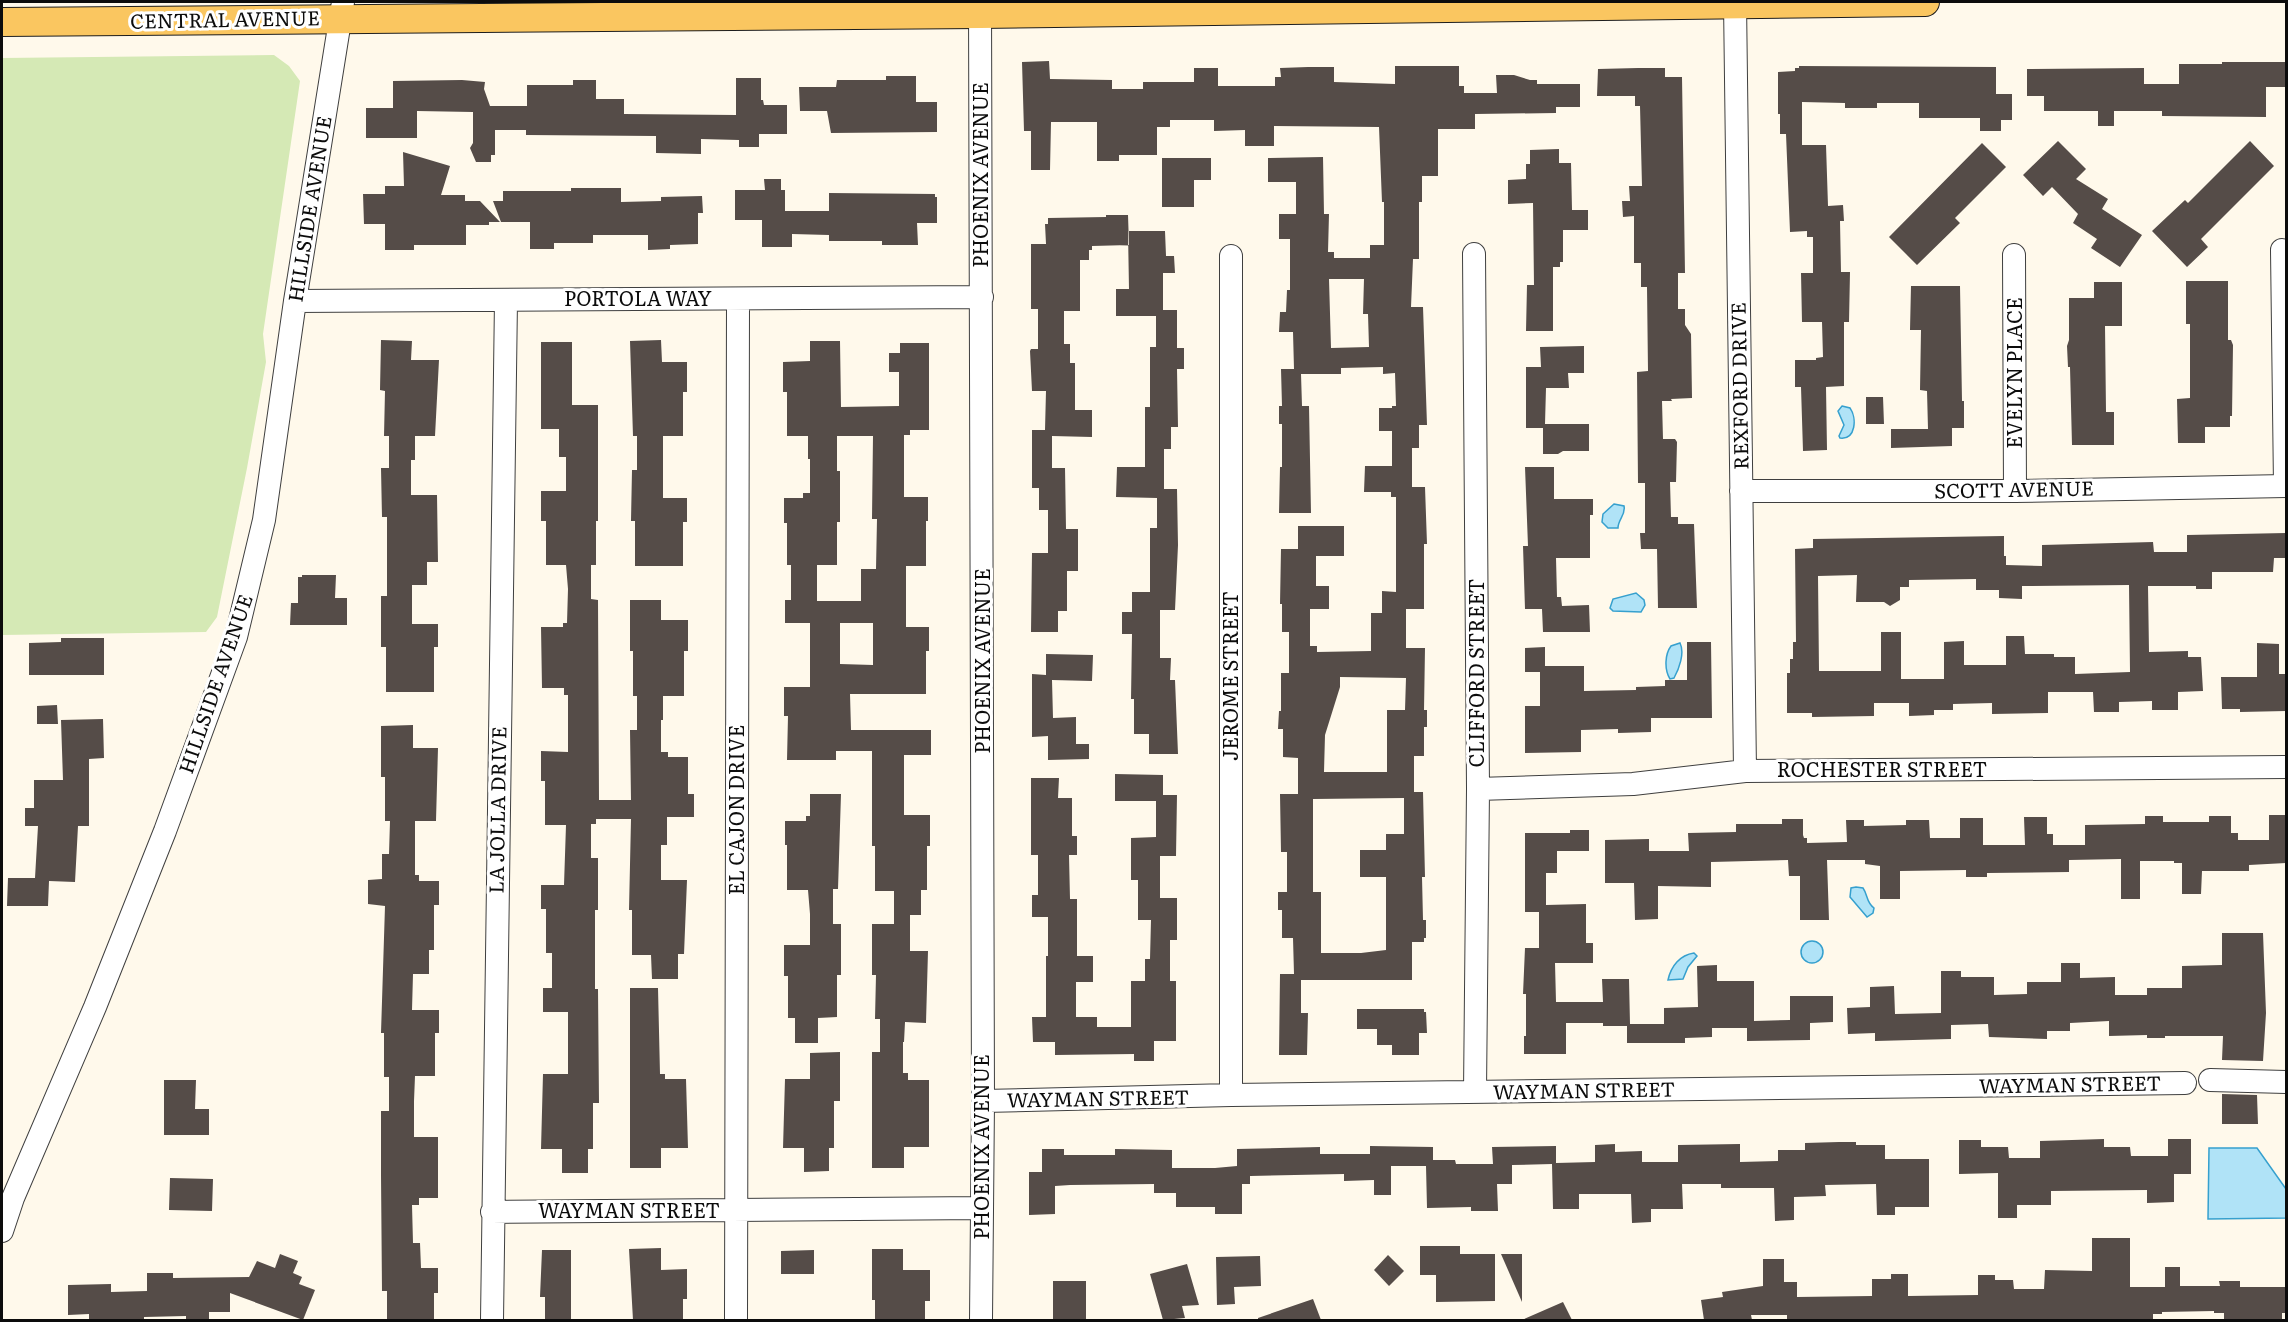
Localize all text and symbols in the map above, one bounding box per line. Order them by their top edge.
street label: CENTRAL AVENUE [130,1,320,35]
street label: PHOENIX AVENUE [964,82,994,268]
street label: HILLSIDE AVENUE [278,113,338,304]
street label: PORTOLA WAY [564,282,712,312]
street label: EVELYN PLACE [1998,297,2028,449]
street label: REXFORD DRIVE [1722,302,1754,470]
street label: SCOTT AVENUE [1934,472,2094,504]
street label: PHOENIX AVENUE [966,568,996,754]
street label: CLIFFORD STREET [1460,579,1490,767]
street label: HILLSIDE AVENUE [169,590,259,777]
street label: JEROME STREET [1214,591,1244,761]
street label: EL CAJON DRIVE [720,725,750,895]
street label: LA JOLLA DRIVE [480,726,512,894]
street label: ROCHESTER STREET [1777,753,1987,783]
street label: PHOENIX AVENUE [965,1054,995,1240]
street label: WAYMAN STREET [1979,1066,2161,1100]
street label: WAYMAN STREET [1493,1072,1675,1106]
street label: WAYMAN STREET [1007,1080,1189,1114]
street label: WAYMAN STREET [538,1194,720,1224]

